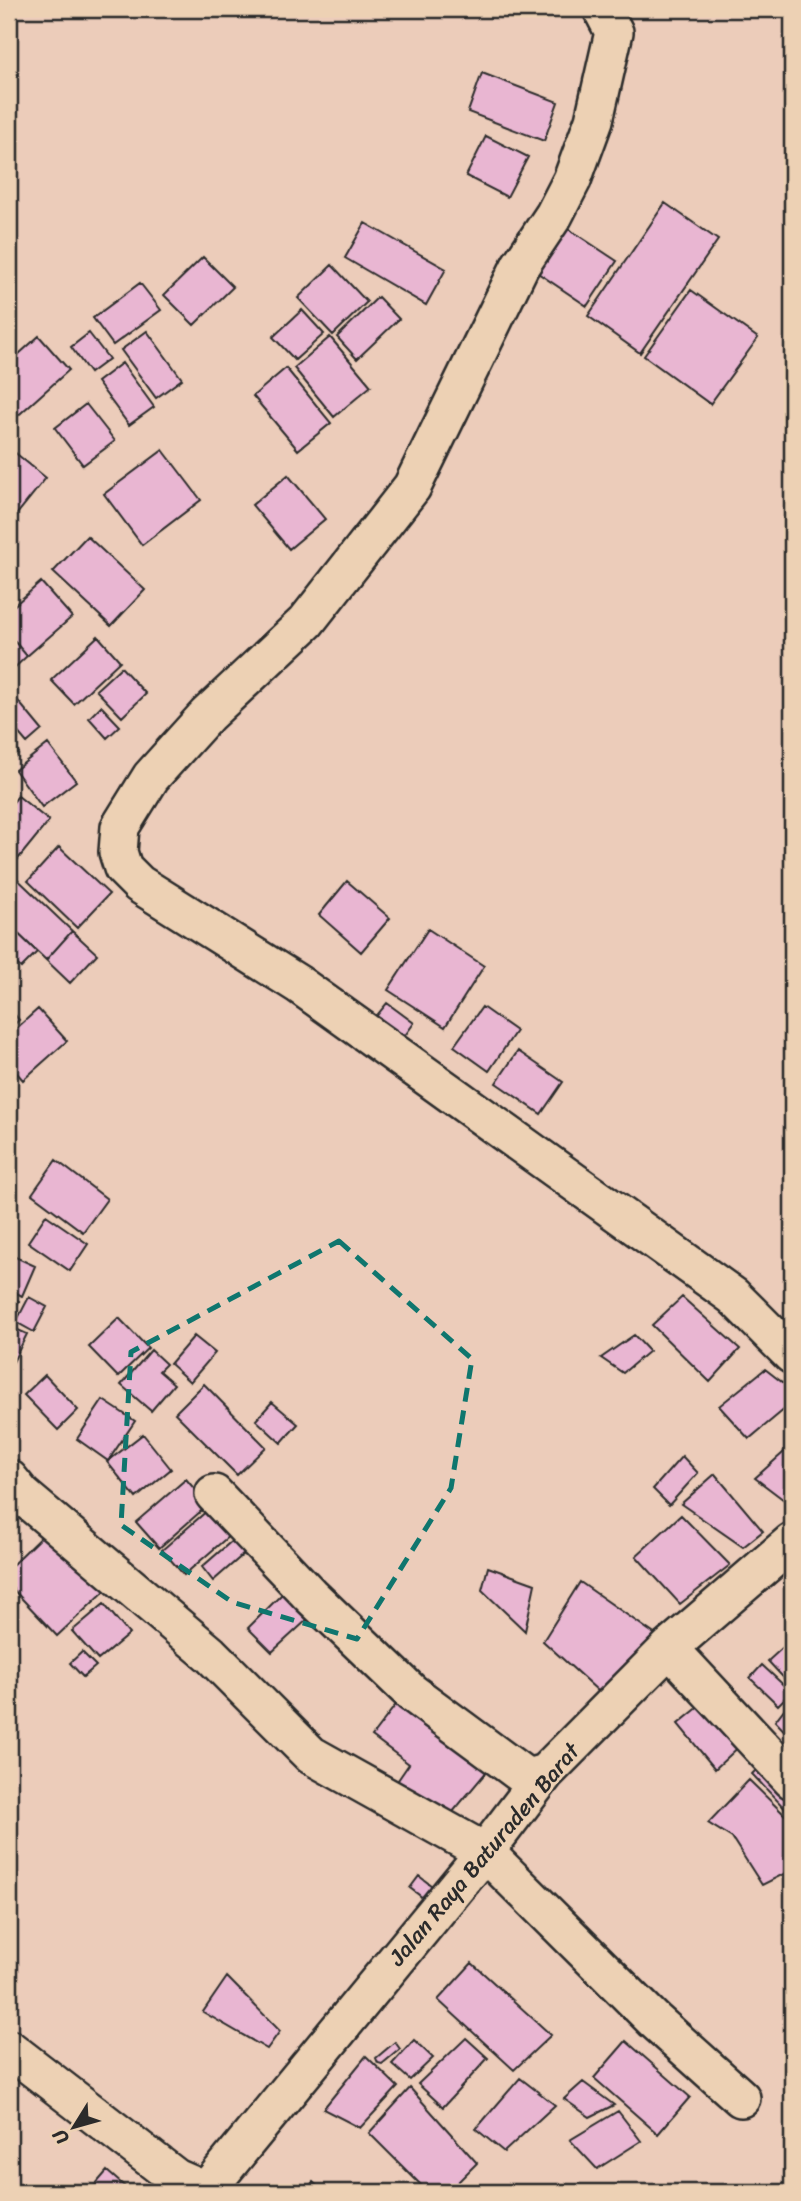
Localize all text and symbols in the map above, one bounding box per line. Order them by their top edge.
street label: Jalan Raya Baturaden Barat [377,1732,592,1976]
north arrow [38,2092,108,2162]
text: U [43,2121,78,2152]

